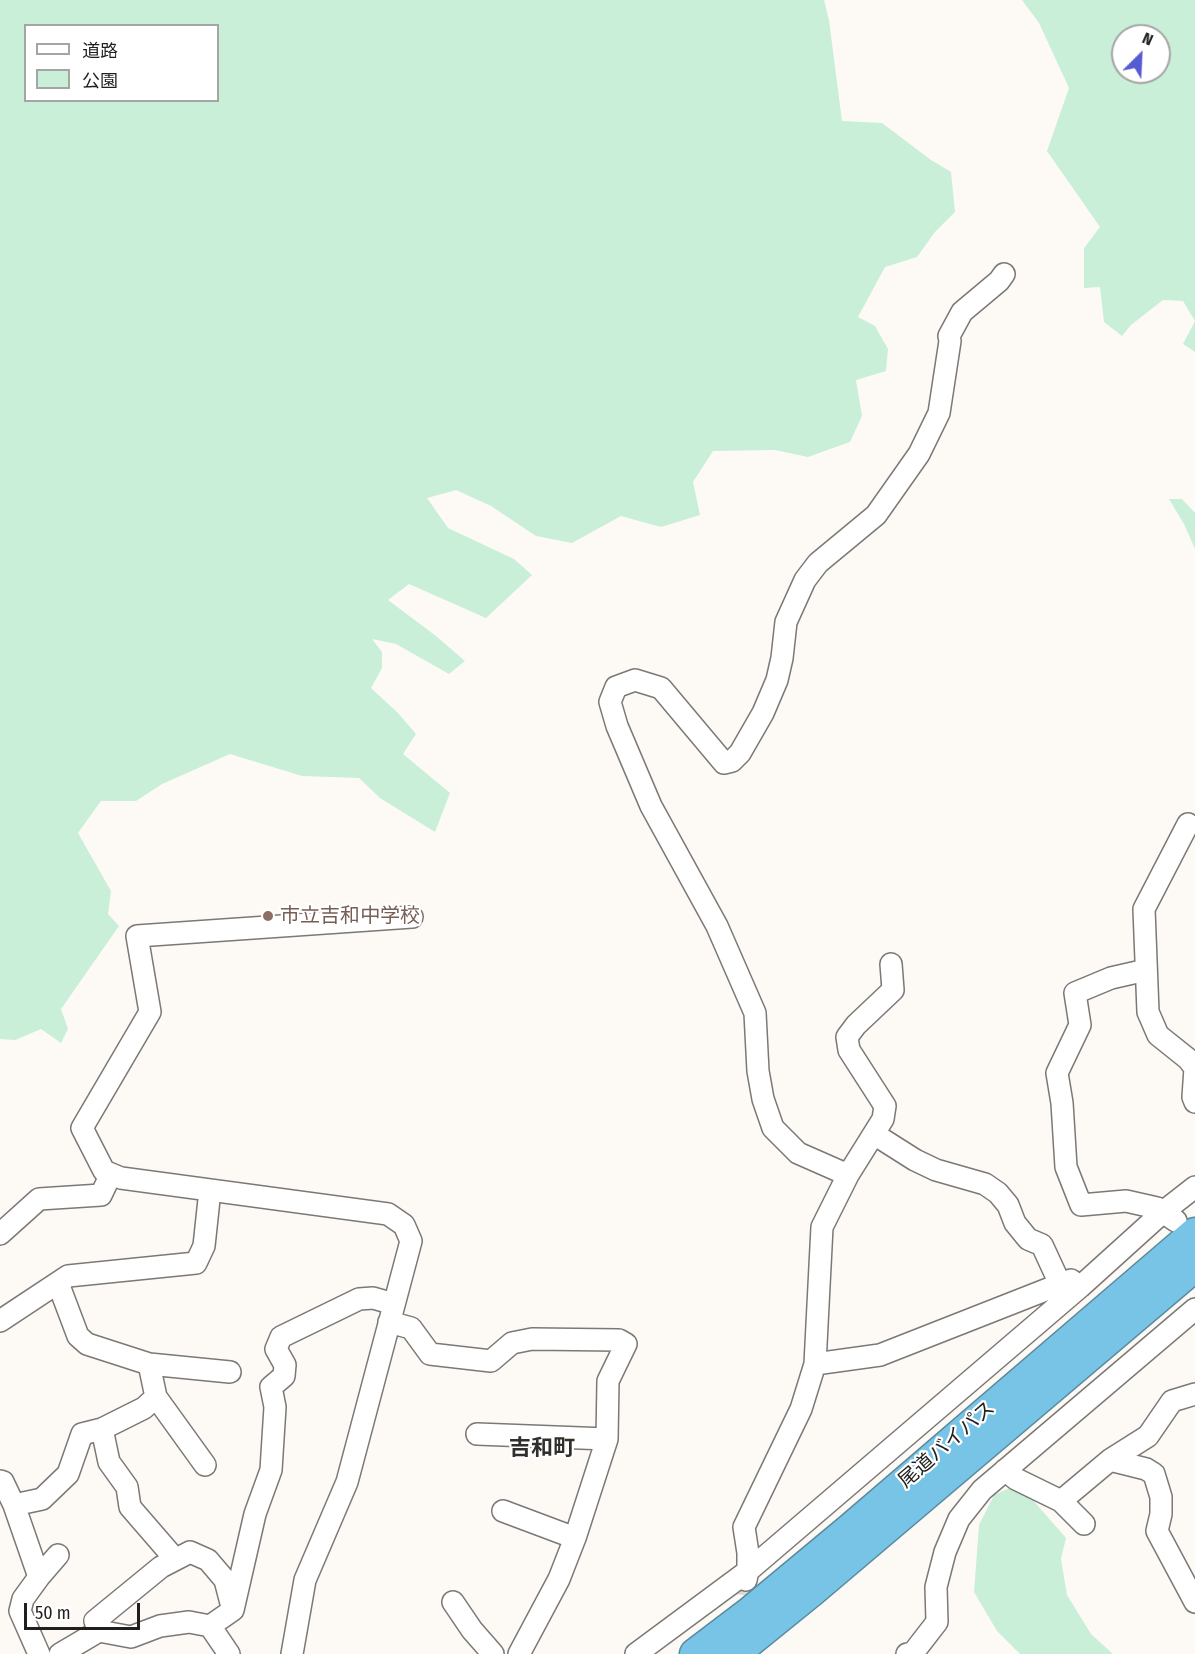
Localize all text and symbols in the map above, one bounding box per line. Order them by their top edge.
legend [24,24,219,102]
north arrow [1111,24,1171,84]
text: N [1139,28,1156,50]
text: 道路 [82,40,118,62]
text: 公園 [82,70,118,92]
place label: 市立吉和中学校 [280,904,420,928]
marker: 市立吉和中学校 [261,909,275,923]
street label: 尾道バイパス [894,1397,1000,1493]
district label: 吉和町 [509,1436,575,1462]
scale bar [27,1591,142,1629]
text: 50 m [35,1602,71,1624]

